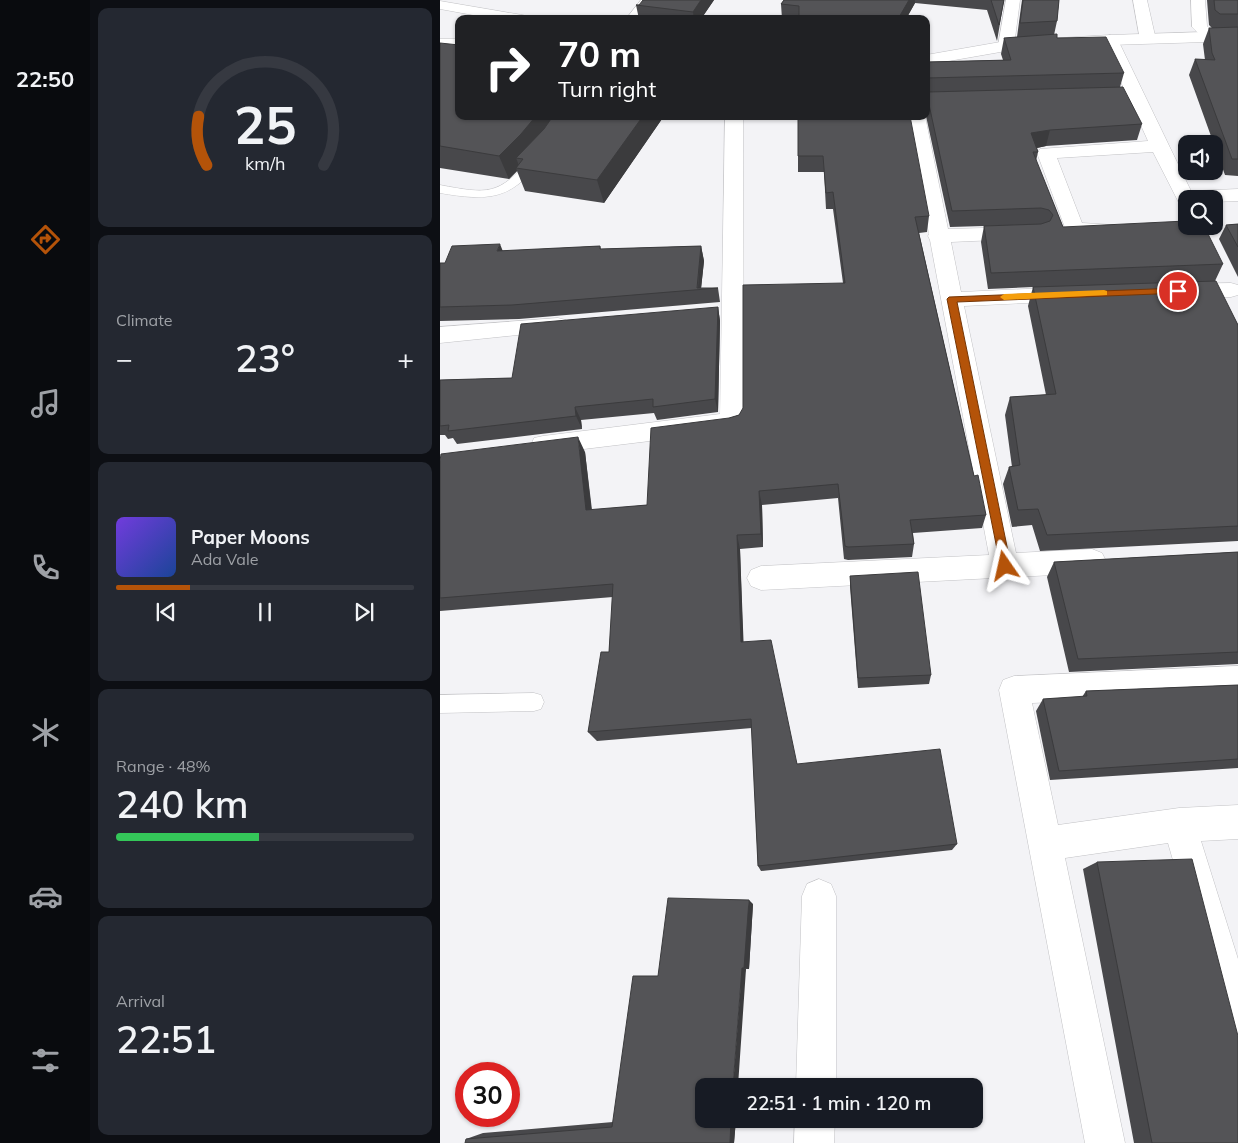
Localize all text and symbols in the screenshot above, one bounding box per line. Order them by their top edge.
text: 70 m [558,32,641,76]
icon: right [475,35,540,100]
text: 22:50 [16,65,74,93]
text: Turn right [558,75,656,103]
text: 25 [234,92,296,157]
map controls [1178,135,1223,235]
button: sound [1178,135,1223,180]
text: km/h [245,152,285,174]
button: search [1178,190,1223,235]
icon: directions [28,222,63,257]
pin [1157,270,1199,312]
icon: arrive [1164,277,1192,305]
text: Climate [116,310,172,330]
text: 23° [235,334,295,382]
text: − [116,341,133,376]
text: + [397,341,414,376]
icon: music [28,386,63,421]
text: Paper Moons [191,525,310,549]
position arrow [978,539,1030,591]
text: Ada Vale [191,549,258,569]
icon: phone [28,550,63,585]
icon: previous [152,598,180,626]
icon: pause [251,598,279,626]
icon: next [350,598,378,626]
icon: climate [28,715,63,750]
text: Range · 48% [116,756,211,776]
text: 240 km [116,780,249,828]
icon: car [28,879,63,914]
text: Arrival [116,991,165,1011]
text: 22:51 [116,1015,216,1063]
icon: filters [28,1043,63,1078]
speed limit sign: 30 [455,1062,520,1127]
text: 22:51 · 1 min · 120 m [746,1091,932,1115]

